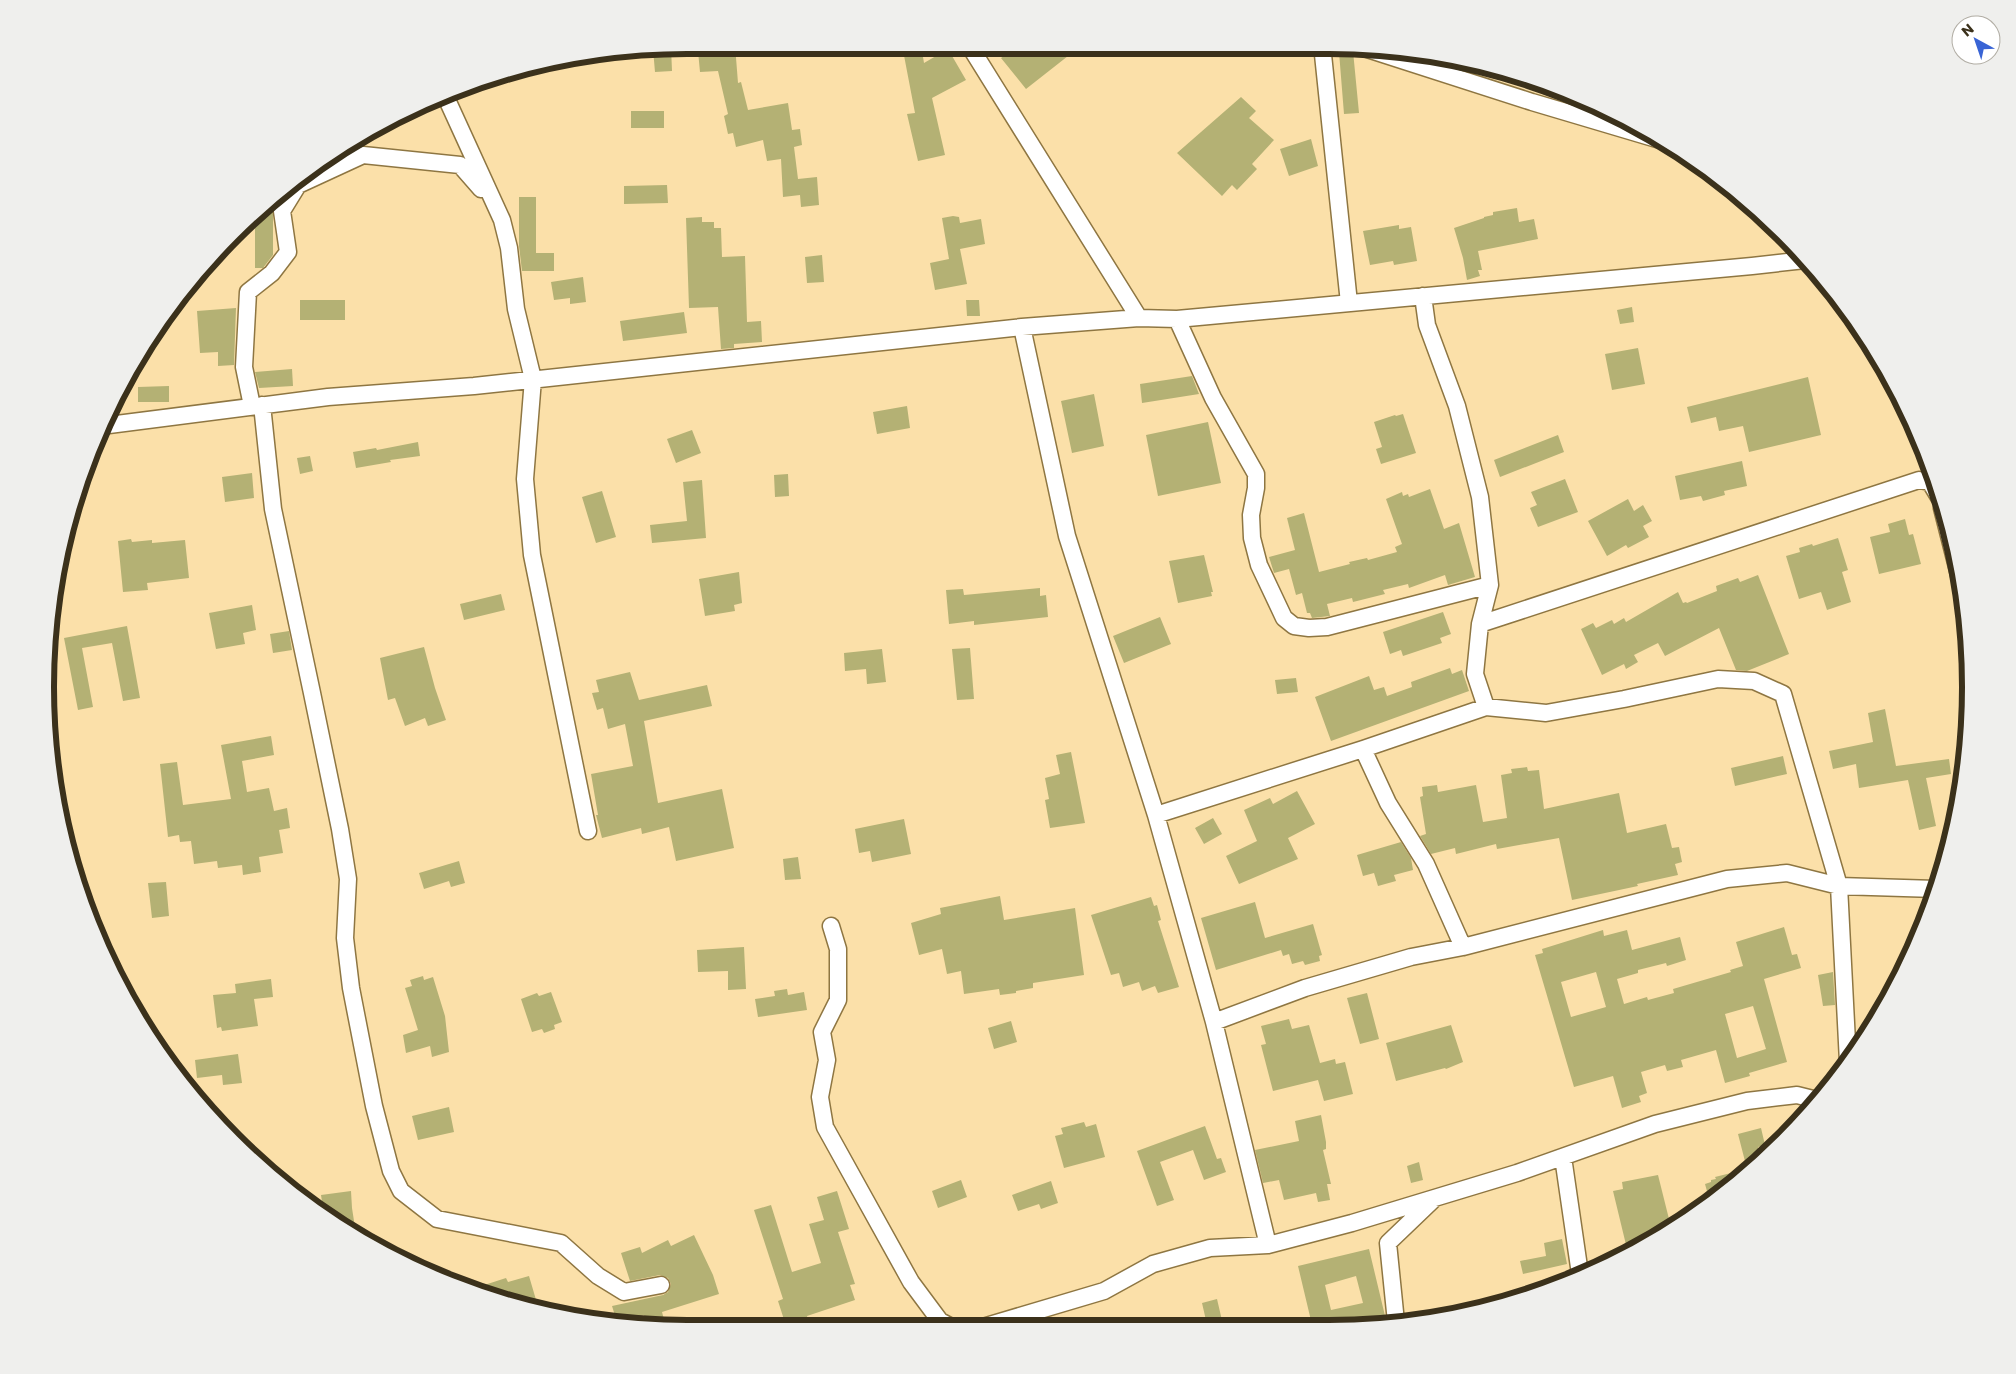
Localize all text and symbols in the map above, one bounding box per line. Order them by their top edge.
north arrow [1951,15,2001,65]
text: N [1957,19,1978,41]

